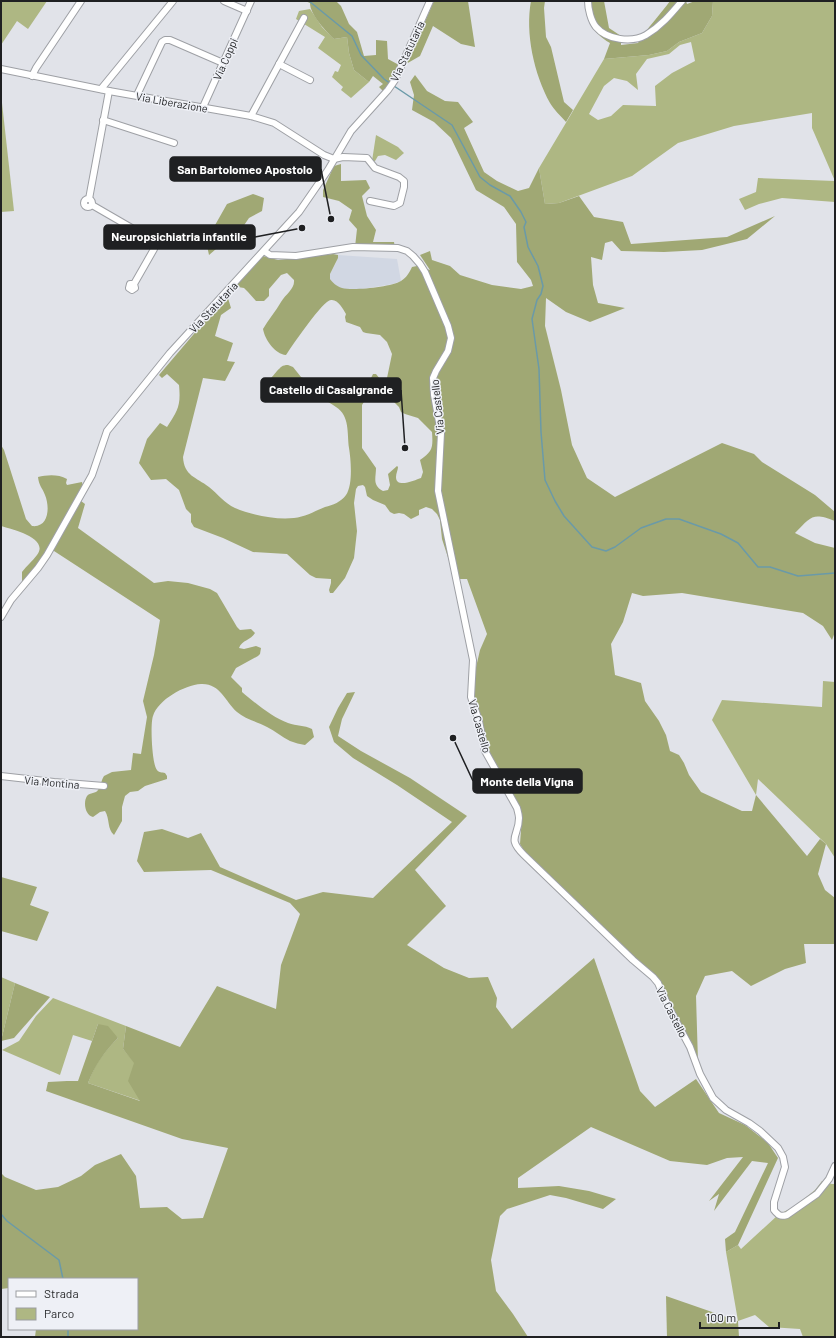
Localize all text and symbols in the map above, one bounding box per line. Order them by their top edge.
street label: Via Statutaria [387,19,427,83]
street label: Via Coppi [210,36,240,82]
street label: Via Liberazione [135,89,209,115]
callout: San Bartolomeo Apostolo [170,157,321,181]
text: San Bartolomeo Apostolo [177,162,313,176]
callout: Neuropsichiatria infantile [104,225,255,249]
text: Neuropsichiatria infantile [111,229,247,243]
street label: Via Statutaria [186,279,240,335]
callout: Castello di Casalgrande [261,378,401,402]
street label: Via Castello [428,379,446,435]
text: Castello di Casalgrande [269,382,394,396]
street label: Via Castello [466,698,494,754]
callout: Monte della Vigna [473,769,582,793]
street label: Via Montina [24,773,80,791]
text: Monte della Vigna [480,774,574,788]
street label: Via Castello [654,984,690,1040]
legend [8,1278,138,1330]
text: Strada [44,1286,79,1300]
scale bar [700,1304,779,1330]
text: Parco [44,1306,74,1320]
text: 100 m [706,1310,736,1324]

